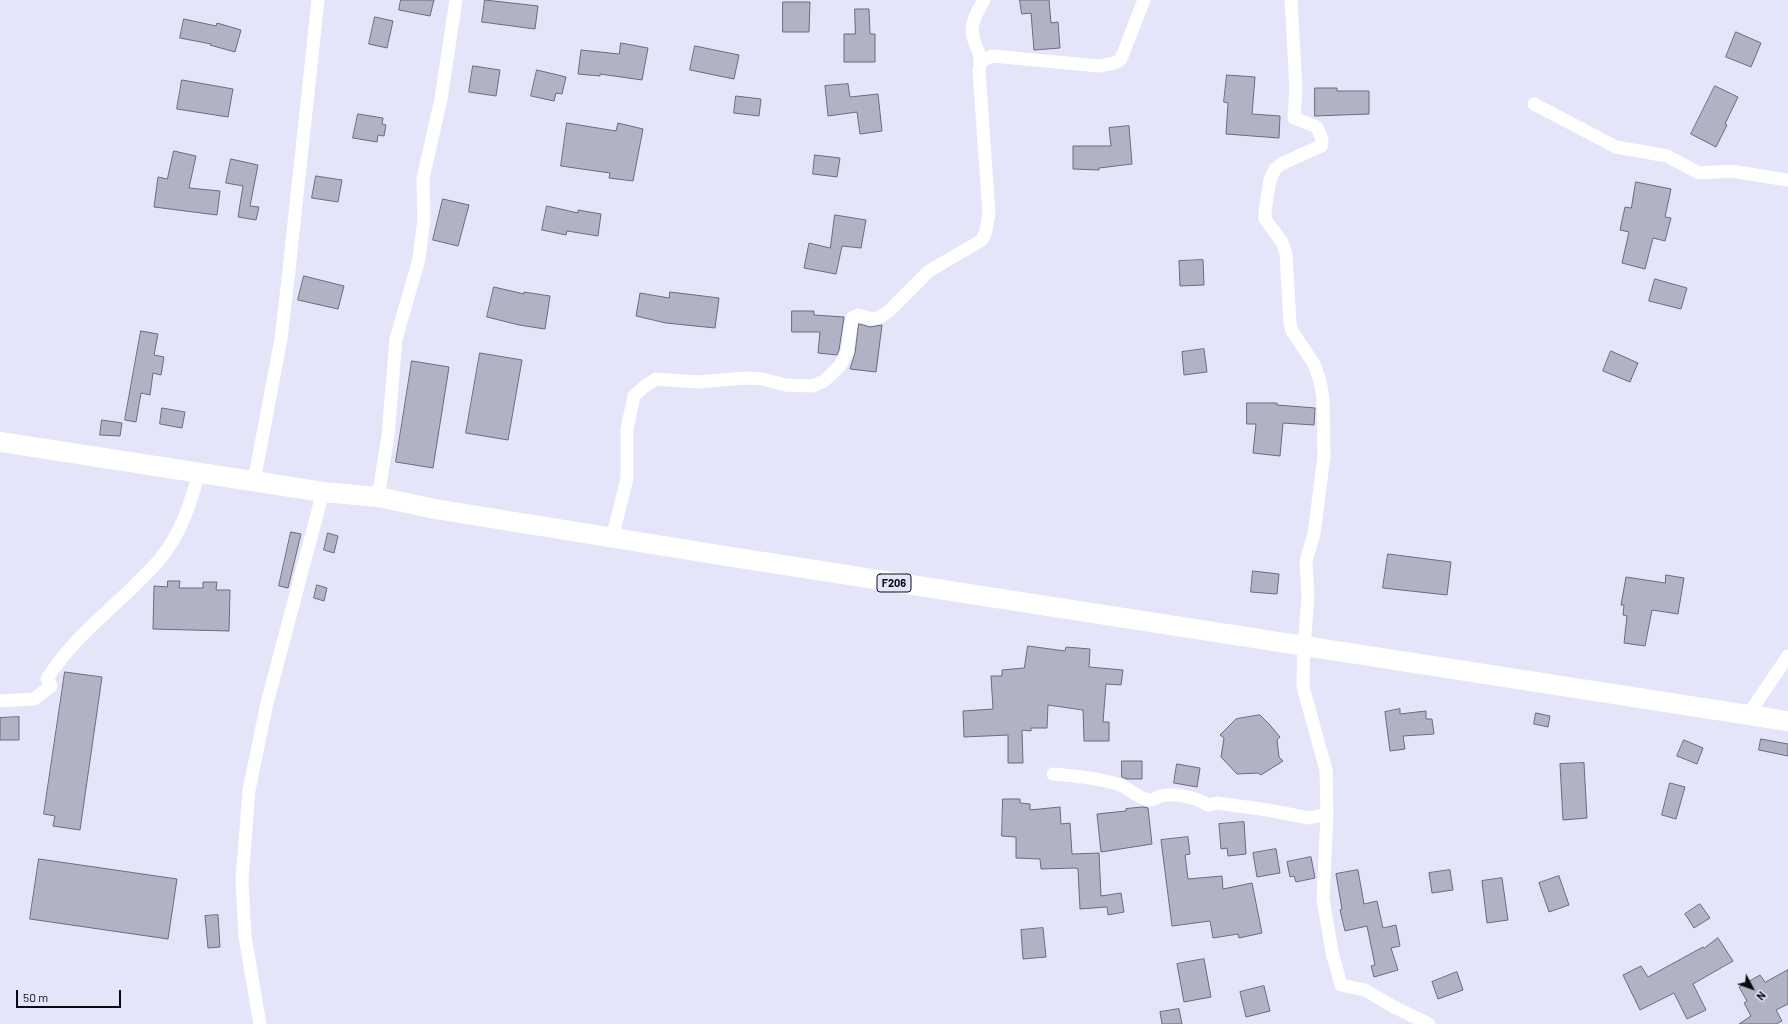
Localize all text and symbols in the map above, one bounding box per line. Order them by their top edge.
road number: F206 [877,574,911,592]
north arrow [1732,968,1772,1008]
scale bar [18,982,123,1008]
text: N [1754,989,1769,1003]
text: 50 m [23,990,48,1004]

